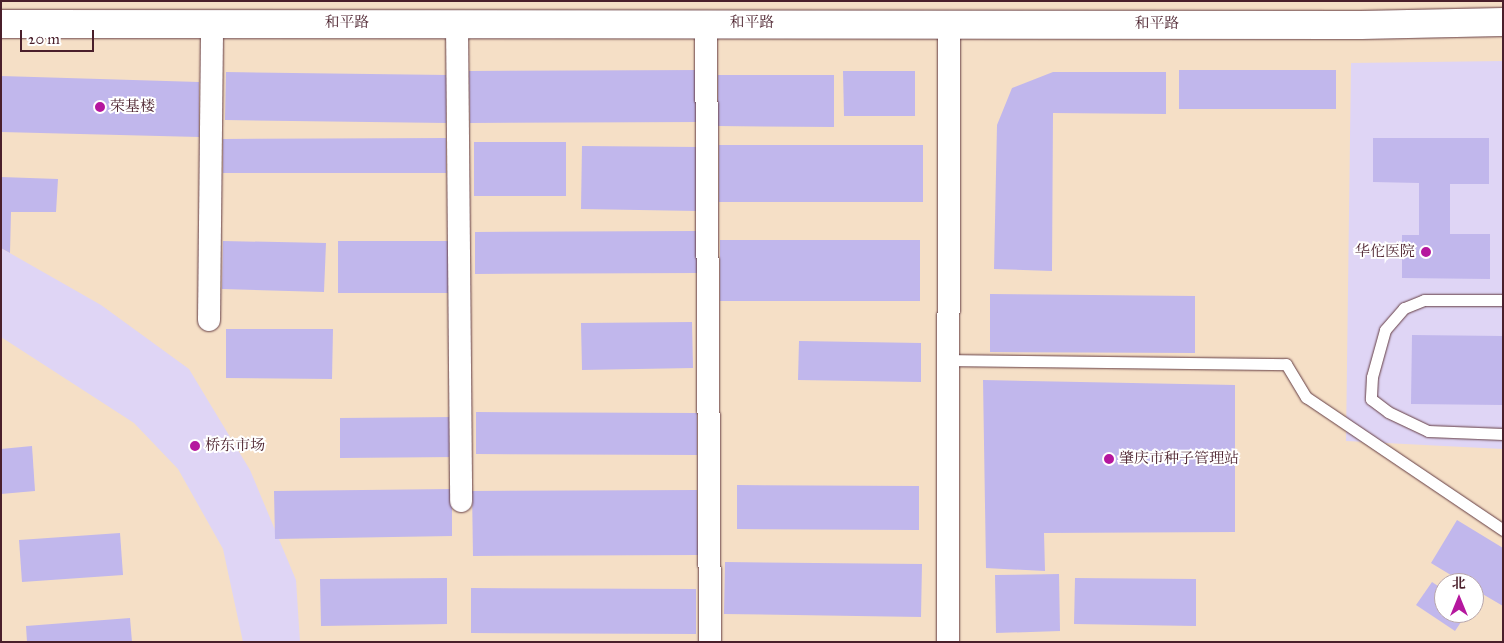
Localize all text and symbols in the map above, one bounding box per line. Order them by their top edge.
street label: 和平路 [325,14,369,32]
street label: 和平路 [730,14,774,32]
street label: 和平路 [1135,15,1179,33]
scale bar [22,20,96,52]
text: 20 m [28,30,60,48]
place label: 荣基楼 [110,98,155,116]
marker: 荣基楼 [94,101,106,113]
place label: 华佗医院 [1355,243,1415,261]
marker: 华佗医院 [1419,245,1433,259]
place label: 桥东市场 [205,437,265,455]
marker: 桥东市场 [189,440,201,452]
place label: 肇庆市种子管理站 [1119,450,1239,468]
marker: 肇庆市种子管理站 [1103,453,1115,465]
north arrow [1434,573,1484,623]
text: 北 [1452,575,1466,592]

